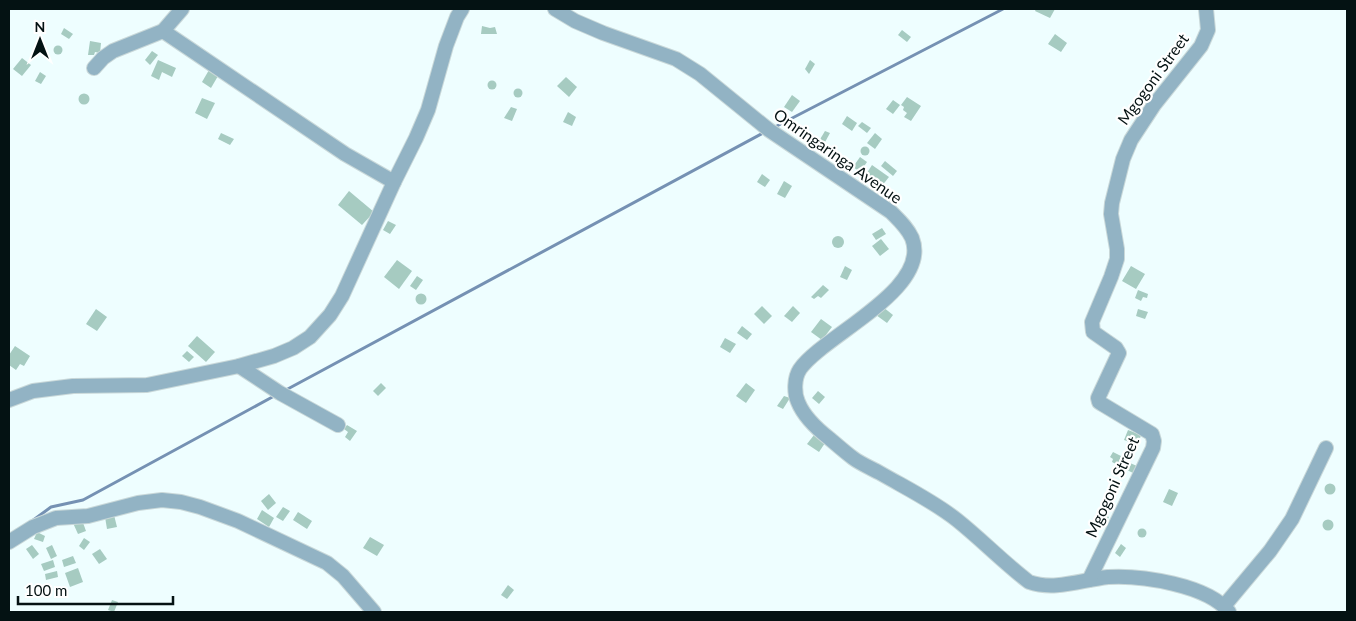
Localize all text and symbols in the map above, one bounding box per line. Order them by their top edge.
north arrow [15,15,65,65]
text: N [35,18,45,35]
street label: Mgogoni Street [1113,29,1192,128]
street label: Omringaringa Avenue [771,104,906,207]
street label: Mgogoni Street [1081,433,1142,540]
scale bar [18,574,172,606]
text: 100 m [25,581,67,599]

